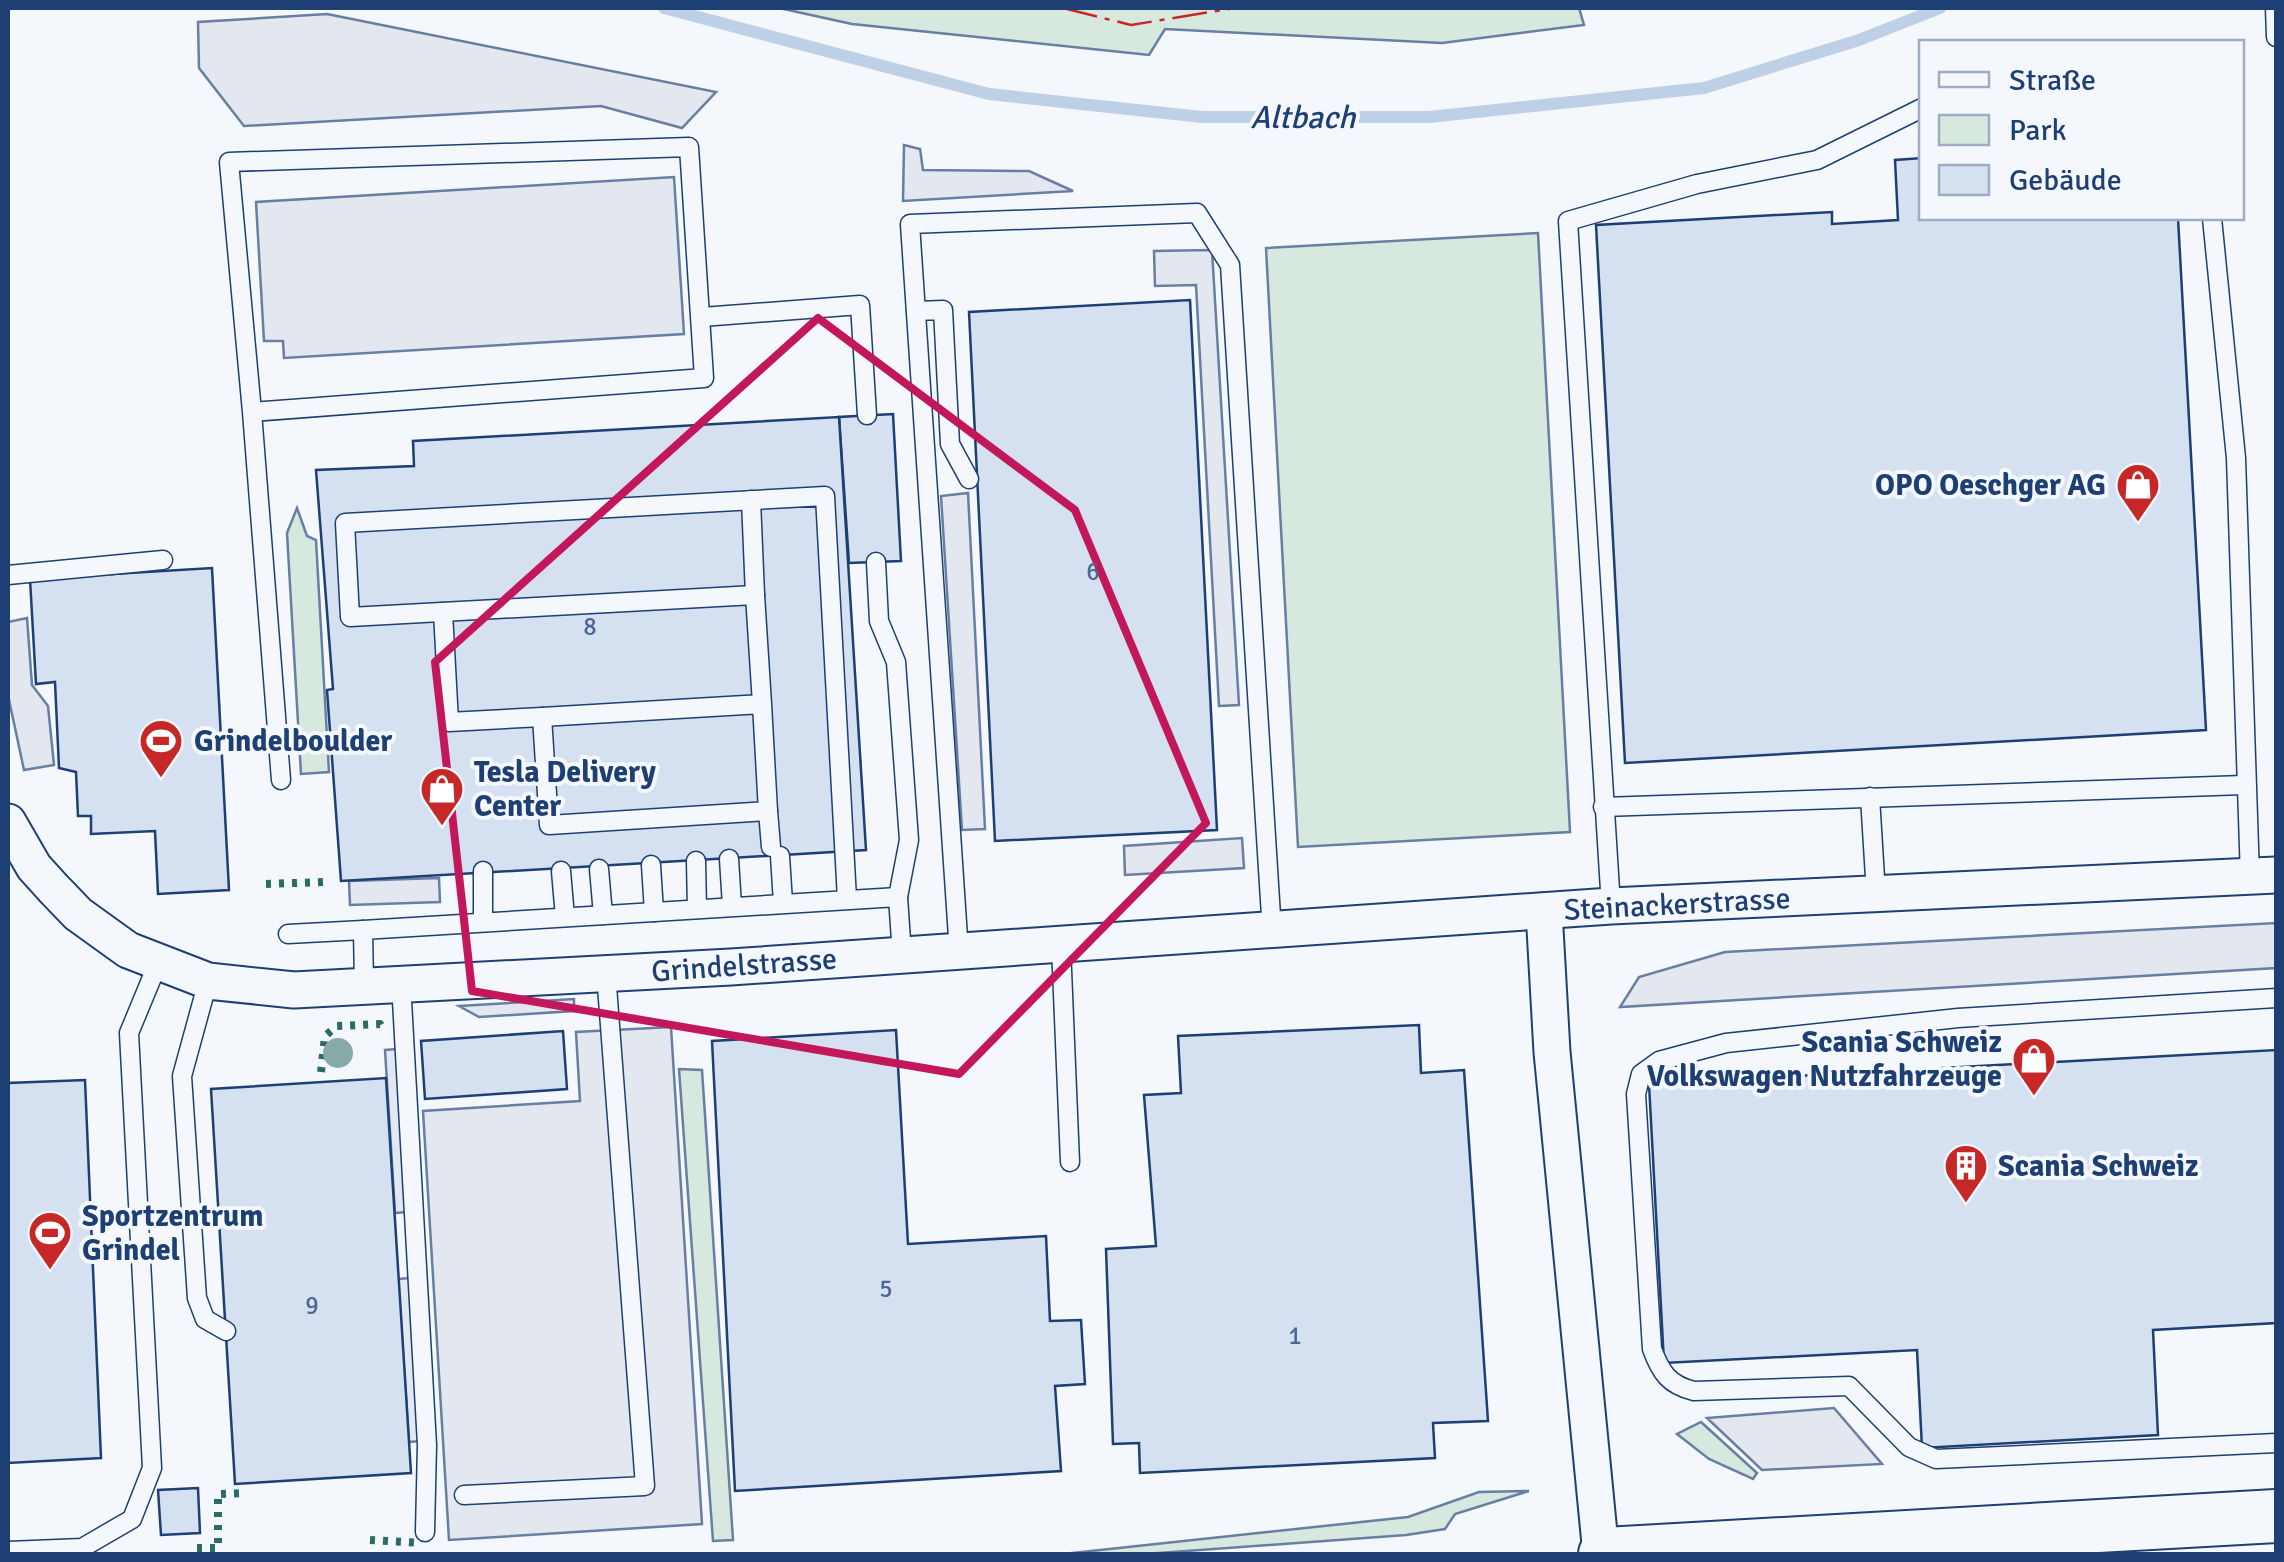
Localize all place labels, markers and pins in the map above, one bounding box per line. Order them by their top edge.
shop icon: OPO Oeschger AG [2115,462,2161,523]
place label: OPO Oeschger AG [1875,467,2106,504]
sports icon: Grindelboulder [138,718,184,779]
place label: Grindelboulder [194,723,392,760]
place label: Tesla Delivery Center [474,754,656,825]
shop icon: Tesla Delivery Center [419,766,465,827]
place label: Scania Schweiz Volkswagen Nutzfahrzeuge [1647,1024,2002,1095]
shop icon: Scania Schweiz Volkswagen Nutzfahrzeuge [2011,1036,2057,1097]
building icon: Scania Schweiz [1943,1143,1989,1204]
place label: Scania Schweiz [1998,1148,2198,1185]
place label: Sportzentrum Grindel [82,1198,264,1269]
sports icon: Sportzentrum Grindel [27,1210,73,1271]

